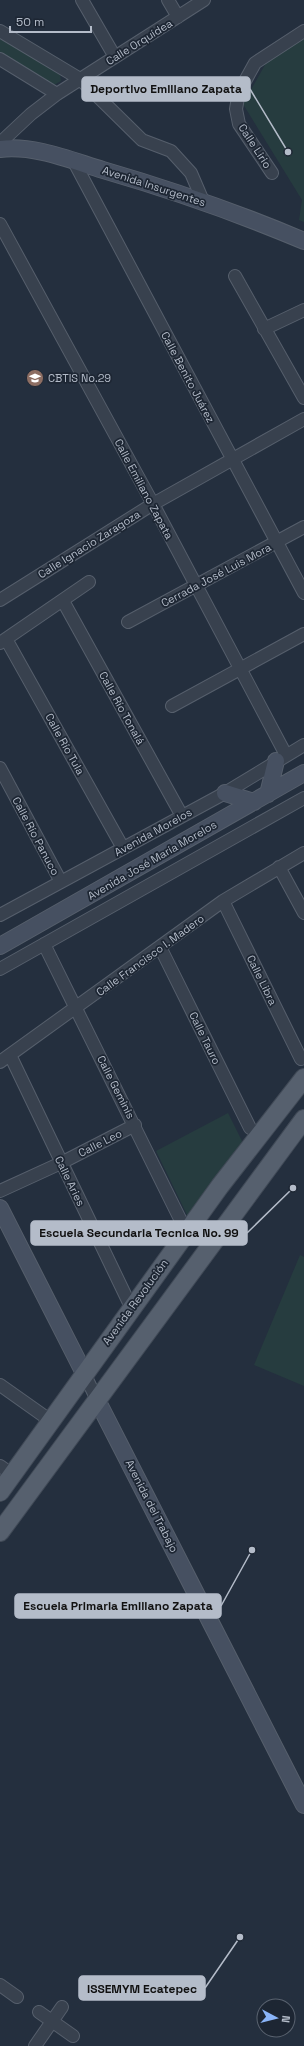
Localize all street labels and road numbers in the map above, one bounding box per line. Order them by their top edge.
street label: Calle Orquídea [103,16,175,68]
street label: Calle Lirio [235,121,275,171]
street label: Avenida Insurgentes [101,163,208,209]
street label: Calle Benito Juárez [158,329,218,425]
street label: Calle Emiliano Zapata [112,436,177,542]
street label: Calle Ignacio Zaragoza [35,506,143,581]
street label: Cerrada José Luis Mora [158,540,274,610]
street label: Calle Río Tonalá [96,669,148,748]
street label: Calle Río Tula [42,711,88,778]
street label: Calle Río Panuco [9,794,63,878]
street label: Avenida Morelos [112,805,194,859]
street label: Avenida José María Morelos [85,817,219,903]
street label: Calle Francisco I. Madero [93,911,207,999]
street label: Calle Libra [244,953,280,1008]
street label: Calle Tauro [186,1009,224,1067]
street label: Calle Geminis [94,1053,138,1121]
street label: Calle Leo [76,1126,124,1160]
street label: Calle Aries [52,1154,88,1209]
street label: Avenida Revolución [99,1256,171,1348]
street label: Avenida del Trabajo [123,1457,182,1555]

